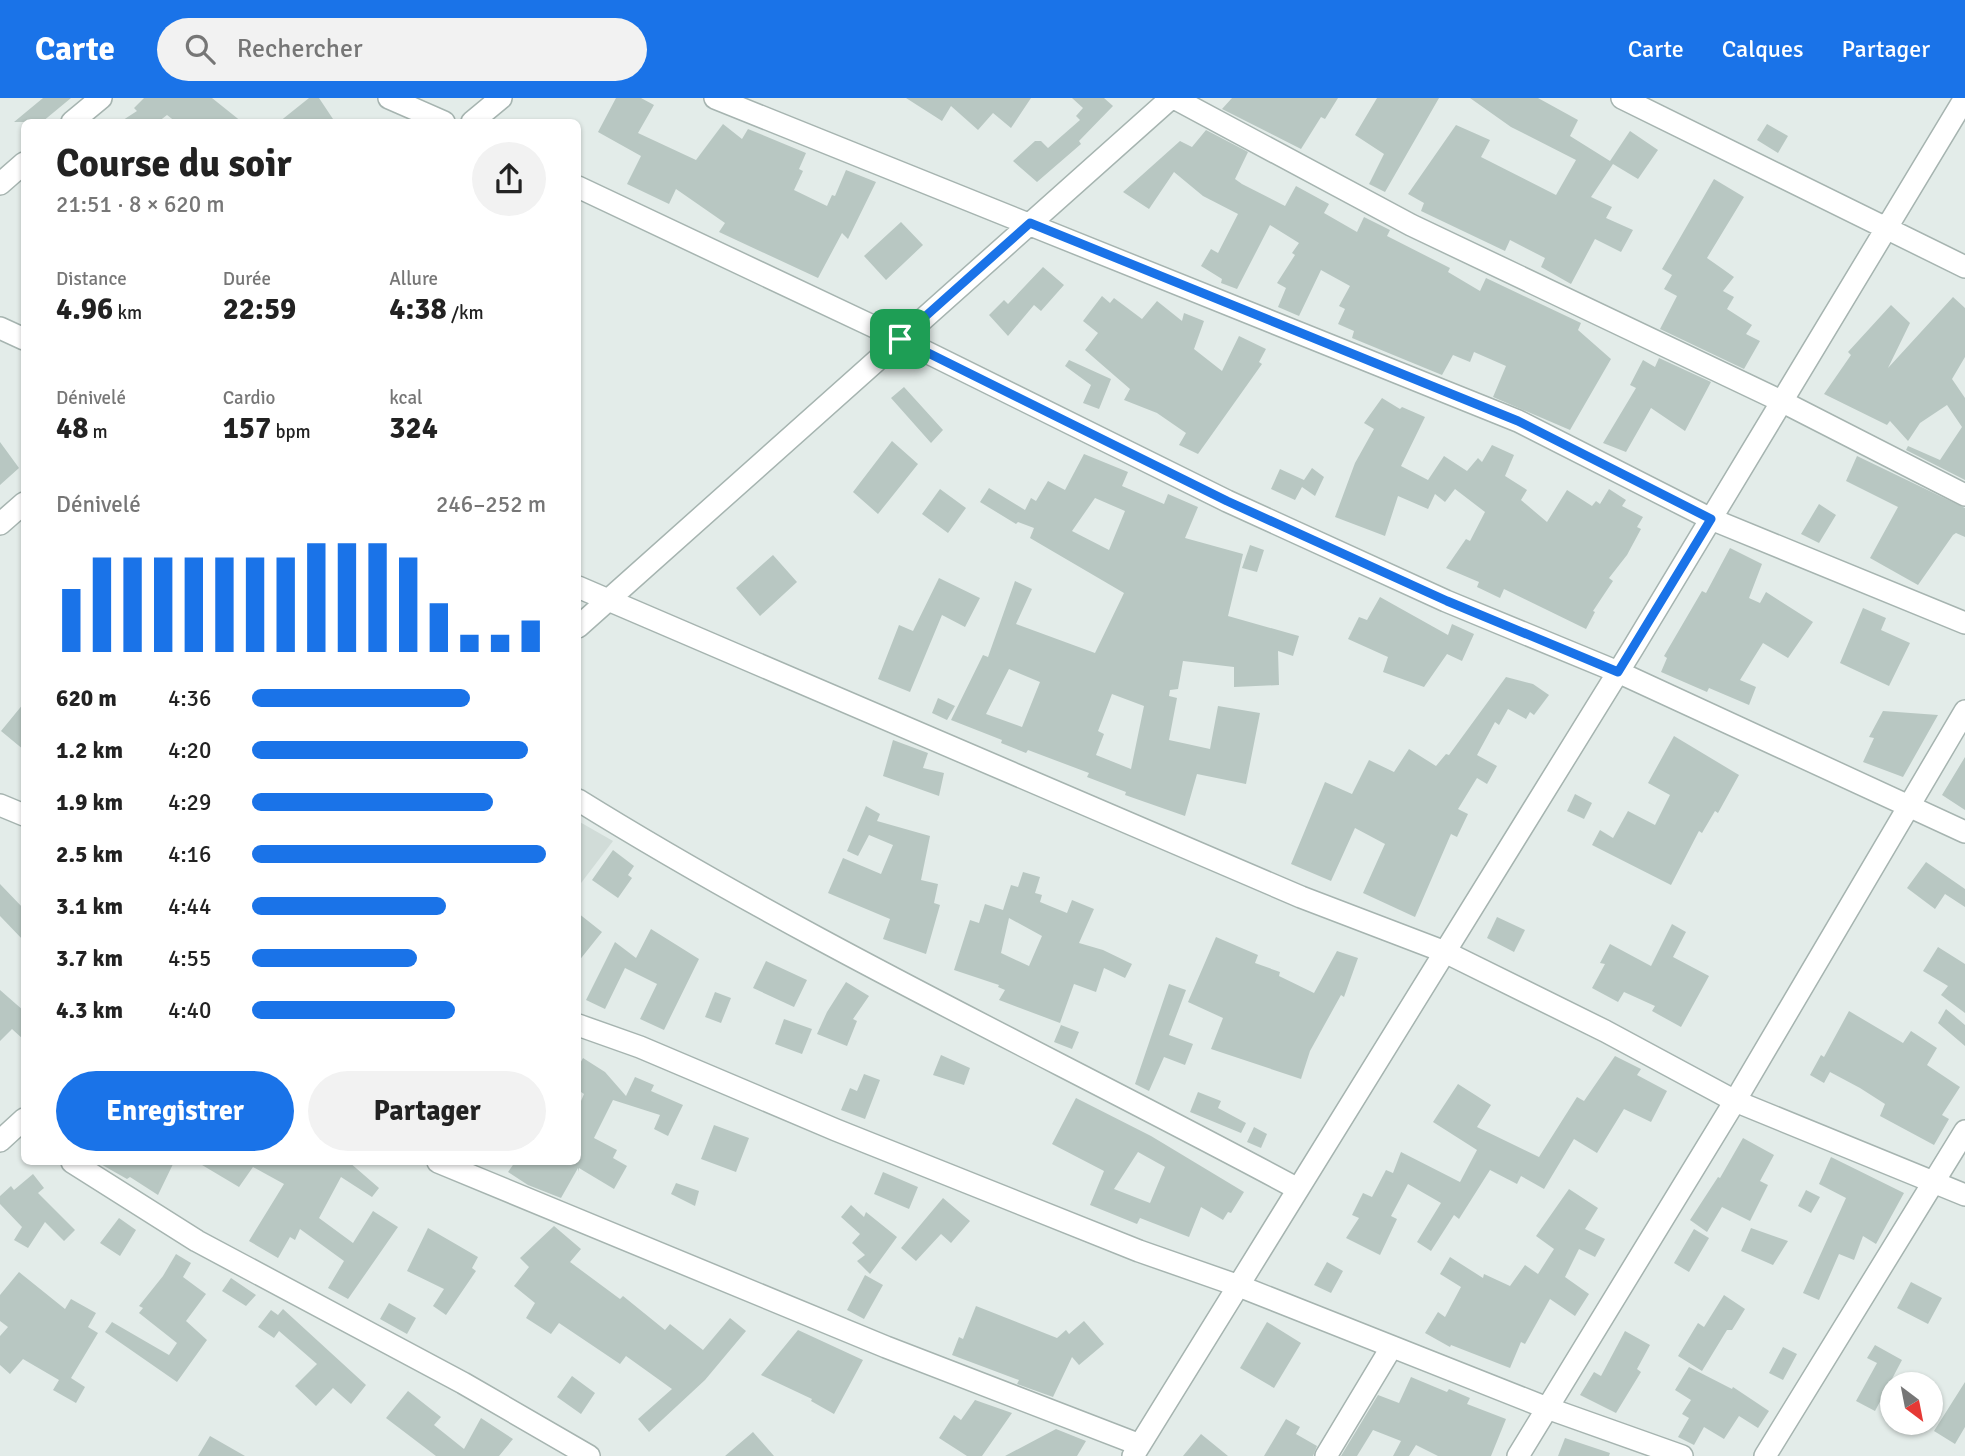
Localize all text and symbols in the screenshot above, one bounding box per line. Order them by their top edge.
search box [157,18,647,81]
text: Carte [35,29,115,70]
icon: search [181,30,219,68]
text: Rechercher [237,33,363,65]
text: Carte [1628,34,1684,64]
text: Calques [1722,34,1803,64]
text: Partager [1841,34,1930,64]
text: Course du soir [56,140,292,187]
button: share [472,142,546,216]
text: 21:51 · 8 × 620 m [56,190,225,219]
text: Distance [56,267,127,291]
text: Durée [223,267,271,291]
text: Allure [389,267,438,291]
text: 4.96 [56,291,113,328]
text: 22:59 [223,291,296,328]
text: 4:38 [389,291,447,328]
text: km [113,301,142,325]
text: /km [447,301,484,325]
pin [870,309,930,369]
icon: arrive [881,320,919,358]
text: Dénivelé [56,386,126,410]
text: Cardio [223,386,275,410]
text: kcal [389,386,423,410]
text: 48 [56,410,88,447]
text: 157 [223,410,271,447]
text: 324 [389,410,438,447]
text: m [88,420,108,444]
text: bpm [271,420,311,444]
text: Dénivelé [56,490,141,519]
text: 246–252 m [436,490,546,519]
text: 620 m [56,684,117,713]
text: 4:36 [168,684,211,713]
text: 1.2 km [56,736,123,765]
text: 4:20 [168,736,211,765]
text: 1.9 km [56,788,123,817]
text: 4:29 [168,788,211,817]
text: 2.5 km [56,840,123,869]
text: 4:16 [168,840,211,869]
text: 3.1 km [56,892,123,921]
text: 4:44 [168,892,211,921]
text: 3.7 km [56,944,123,973]
text: 4:55 [168,944,211,973]
text: 4.3 km [56,996,123,1025]
text: 4:40 [168,996,211,1025]
button: Enregistrer [56,1071,294,1151]
button: Partager [308,1071,546,1151]
north arrow [1880,1372,1942,1435]
map controls [1880,1372,1943,1435]

